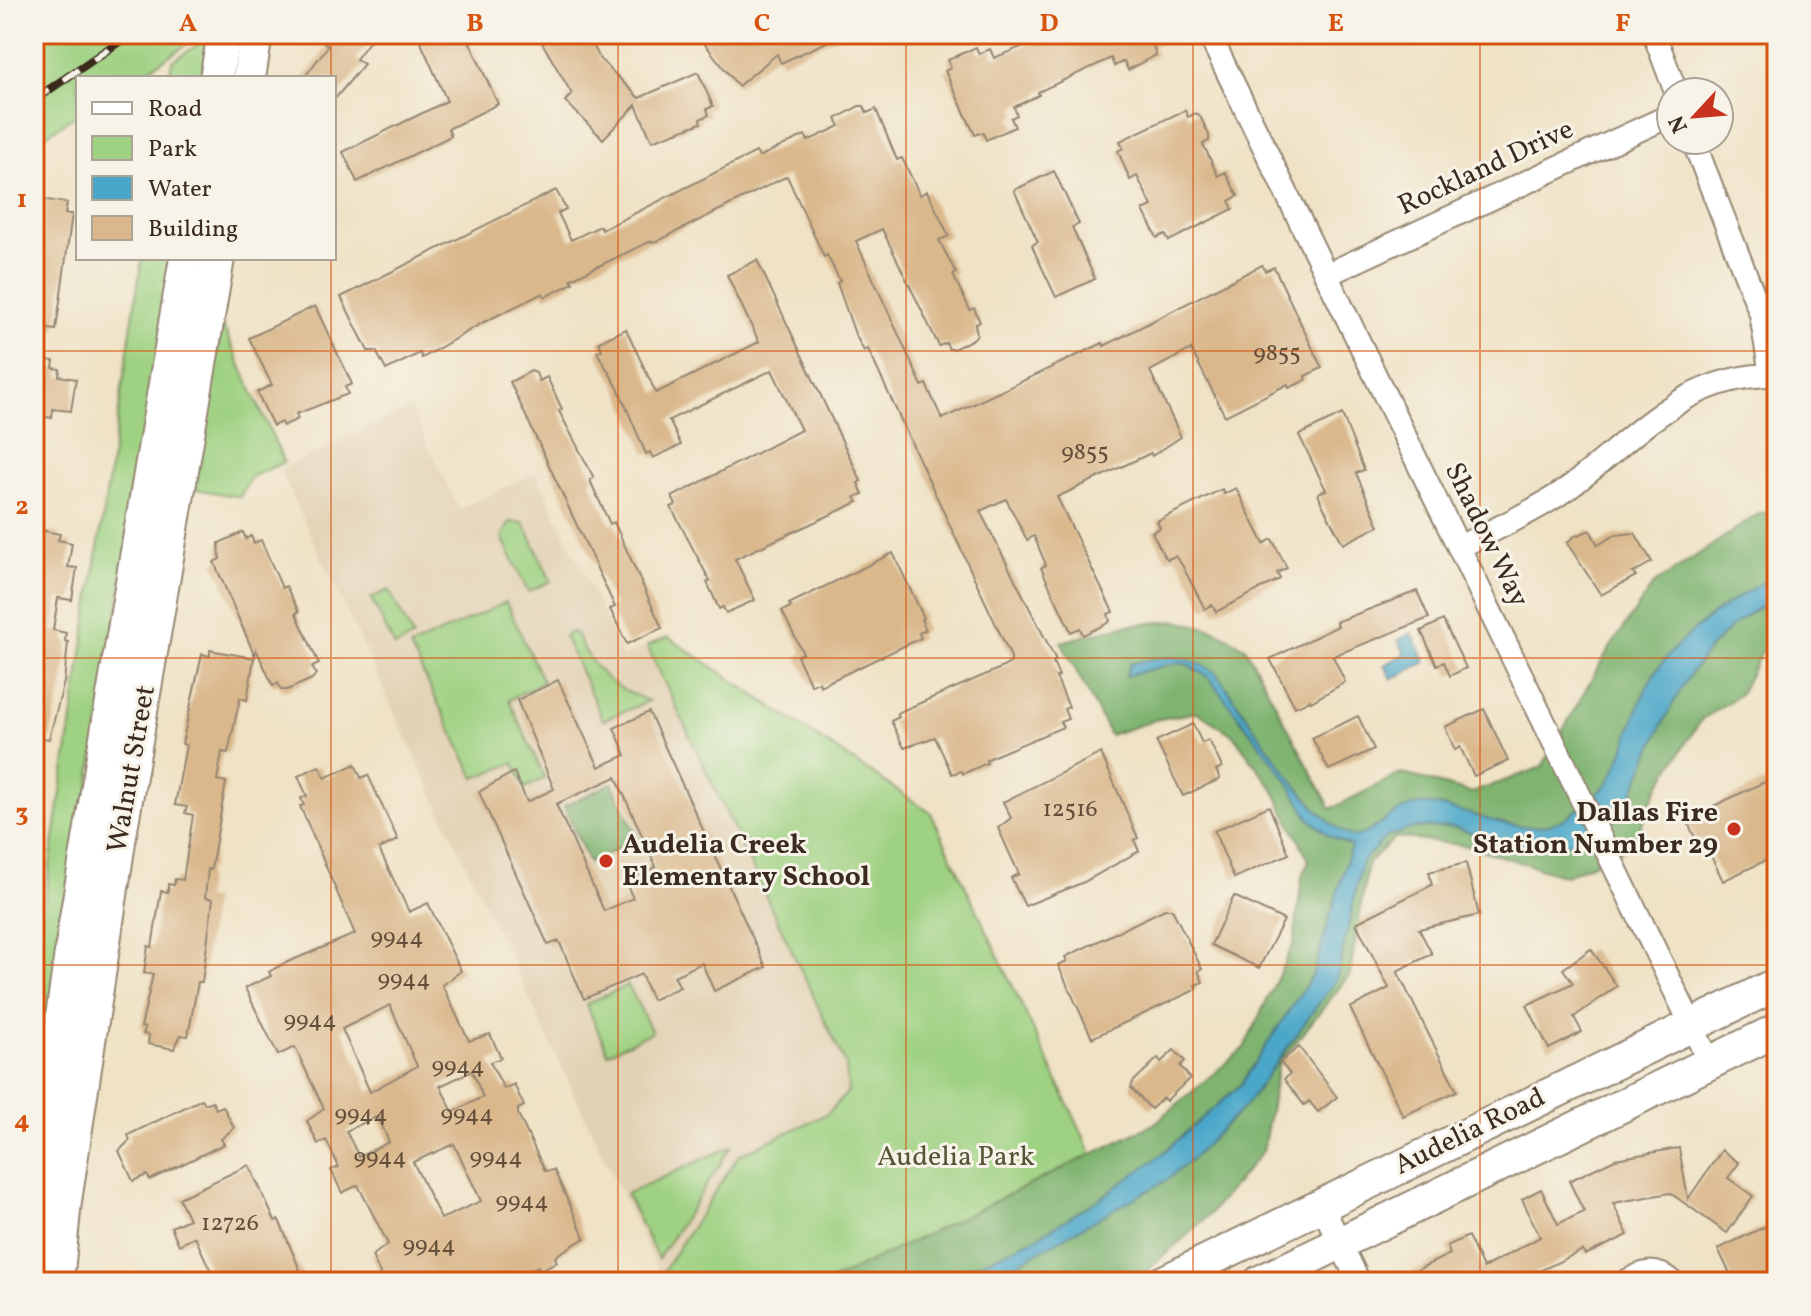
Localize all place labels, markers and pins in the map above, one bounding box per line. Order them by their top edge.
place label: Dallas Fire Station Number 29 [1473,794,1718,865]
marker: Dallas Fire Station Number 29 [1725,820,1743,838]
place label: Audelia Creek Elementary School [622,826,870,897]
marker: Audelia Creek Elementary School [597,852,615,870]

